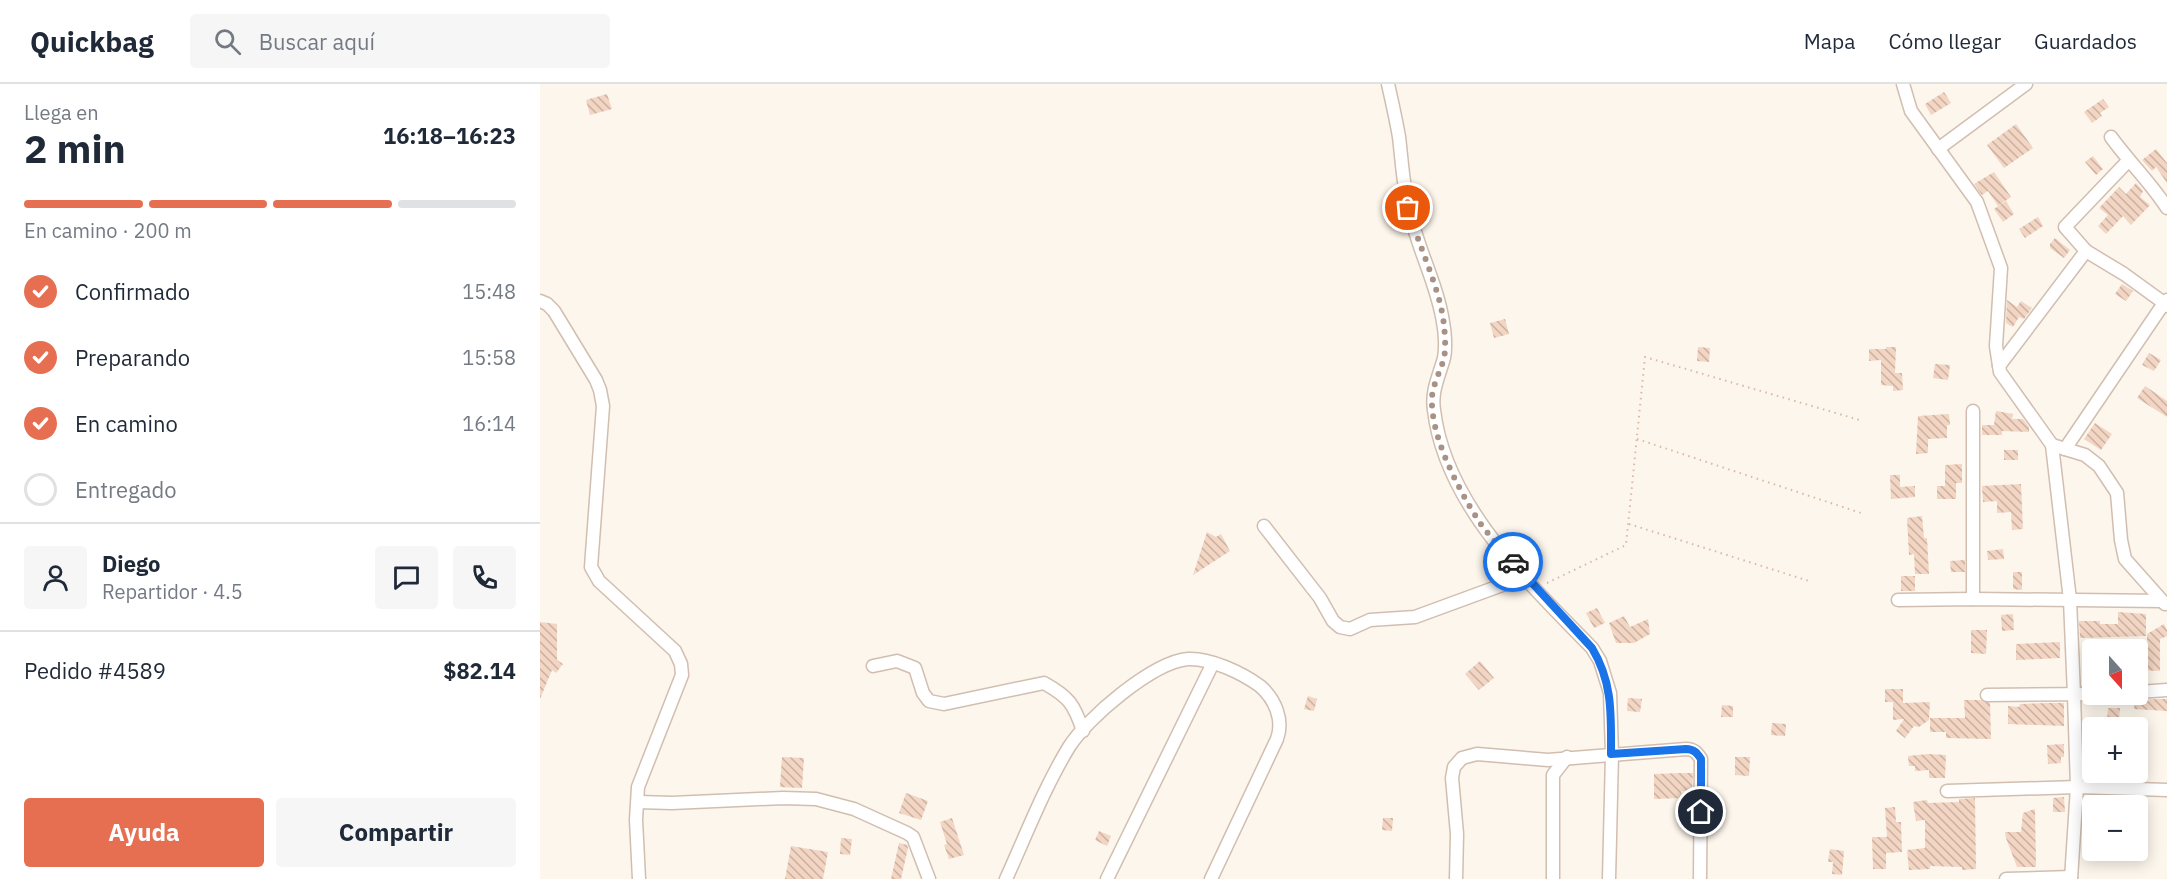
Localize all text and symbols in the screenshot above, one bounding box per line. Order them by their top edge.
search box [190,14,610,68]
text: Quickbag [30,23,154,60]
icon: search [211,25,244,58]
text: Buscar aquí [259,27,375,56]
text: Mapa [1804,27,1855,55]
text: Cómo llegar [1888,27,2001,55]
text: Guardados [2034,27,2137,55]
text: Llega en [24,99,99,126]
text: 16:18–16:23 [383,121,516,150]
text: 2 min [24,123,126,174]
pin [1382,182,1433,233]
icon: bag [1391,191,1424,224]
text: En camino · 200 m [24,217,192,244]
icon: check [24,275,57,308]
text: Confirmado [75,277,190,306]
text: 15:48 [462,278,516,305]
icon: check [24,341,57,374]
text: Preparando [75,343,190,372]
text: 15:58 [462,344,516,371]
icon: check [24,407,57,440]
text: En camino [75,409,178,438]
text: 16:14 [462,410,516,437]
text: Entregado [75,475,176,504]
courier [1483,532,1543,592]
button: person [24,546,87,609]
button: chat [375,546,438,609]
button: phone [453,546,516,609]
icon: car [1497,546,1530,579]
text: Diego [102,549,160,578]
text: Repartidor · 4.5 [102,578,243,605]
north arrow [2082,639,2148,705]
map controls [2082,639,2148,861]
text: Pedido #4589 [24,656,166,685]
text: $82.14 [443,656,516,685]
button: + [2082,717,2148,783]
pin [1675,786,1726,837]
icon: home [1684,795,1717,828]
button: − [2082,795,2148,861]
button: Ayuda [24,798,264,867]
button: Compartir [276,798,516,867]

